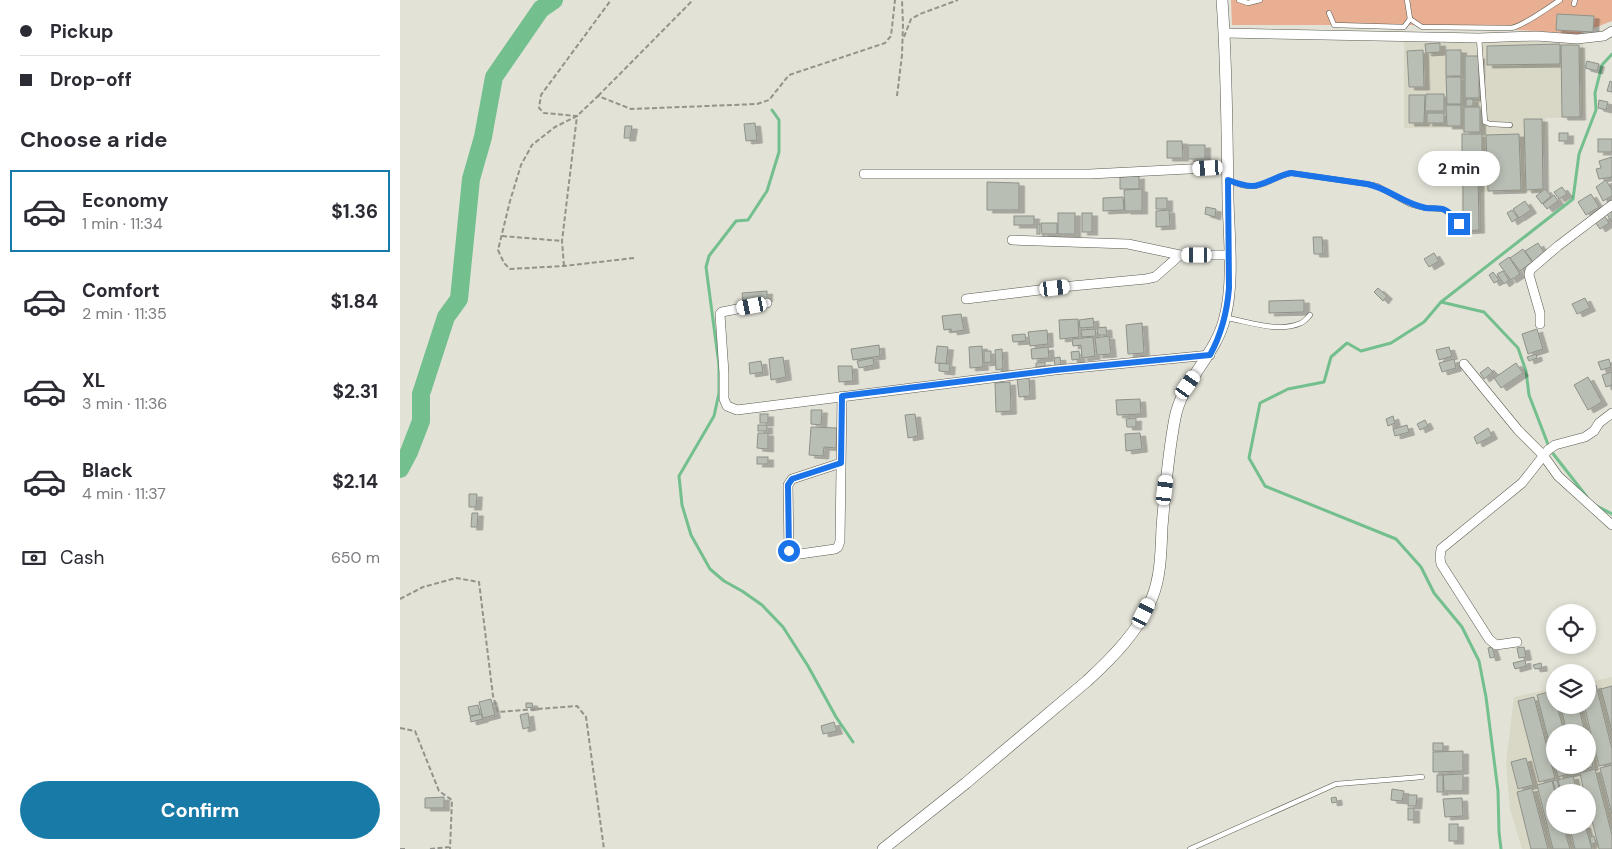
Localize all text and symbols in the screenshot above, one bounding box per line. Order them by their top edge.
text: Pickup [50,19,114,44]
text: Drop-off [50,67,132,92]
text: Choose a ride [20,125,168,154]
callout: 2 min [1418,152,1500,186]
text: 2 min [1438,158,1480,179]
car [1192,160,1223,176]
text: Economy [82,188,169,213]
icon: car [22,189,67,234]
text: $1.36 [331,199,378,224]
text: 1 min · 11:34 [82,213,163,234]
route end [1448,213,1470,235]
car [1182,248,1212,263]
text: Comfort [82,278,160,303]
icon: car [22,279,67,324]
car [1039,279,1070,297]
text: $1.84 [330,289,378,314]
car [735,296,768,316]
text: 2 min · 11:35 [82,303,167,324]
text: XL [82,368,105,393]
car [1173,368,1202,402]
icon: car [22,369,67,414]
text: $2.31 [333,379,378,404]
text: 3 min · 11:36 [82,393,167,414]
text: Black [82,458,133,483]
icon: car [22,459,67,504]
text: $2.14 [332,469,378,494]
car [1155,474,1174,506]
text: 4 min · 11:37 [82,483,166,504]
route start [778,540,800,562]
icon: cash [20,544,48,572]
text: Cash [60,545,104,570]
text: 650 m [331,547,380,568]
car [1130,596,1157,630]
map controls [1546,604,1596,834]
button: locate [1546,604,1596,654]
button: layers [1546,664,1596,714]
button: + [1546,724,1596,774]
button: Confirm [20,781,380,839]
button: − [1546,784,1596,834]

